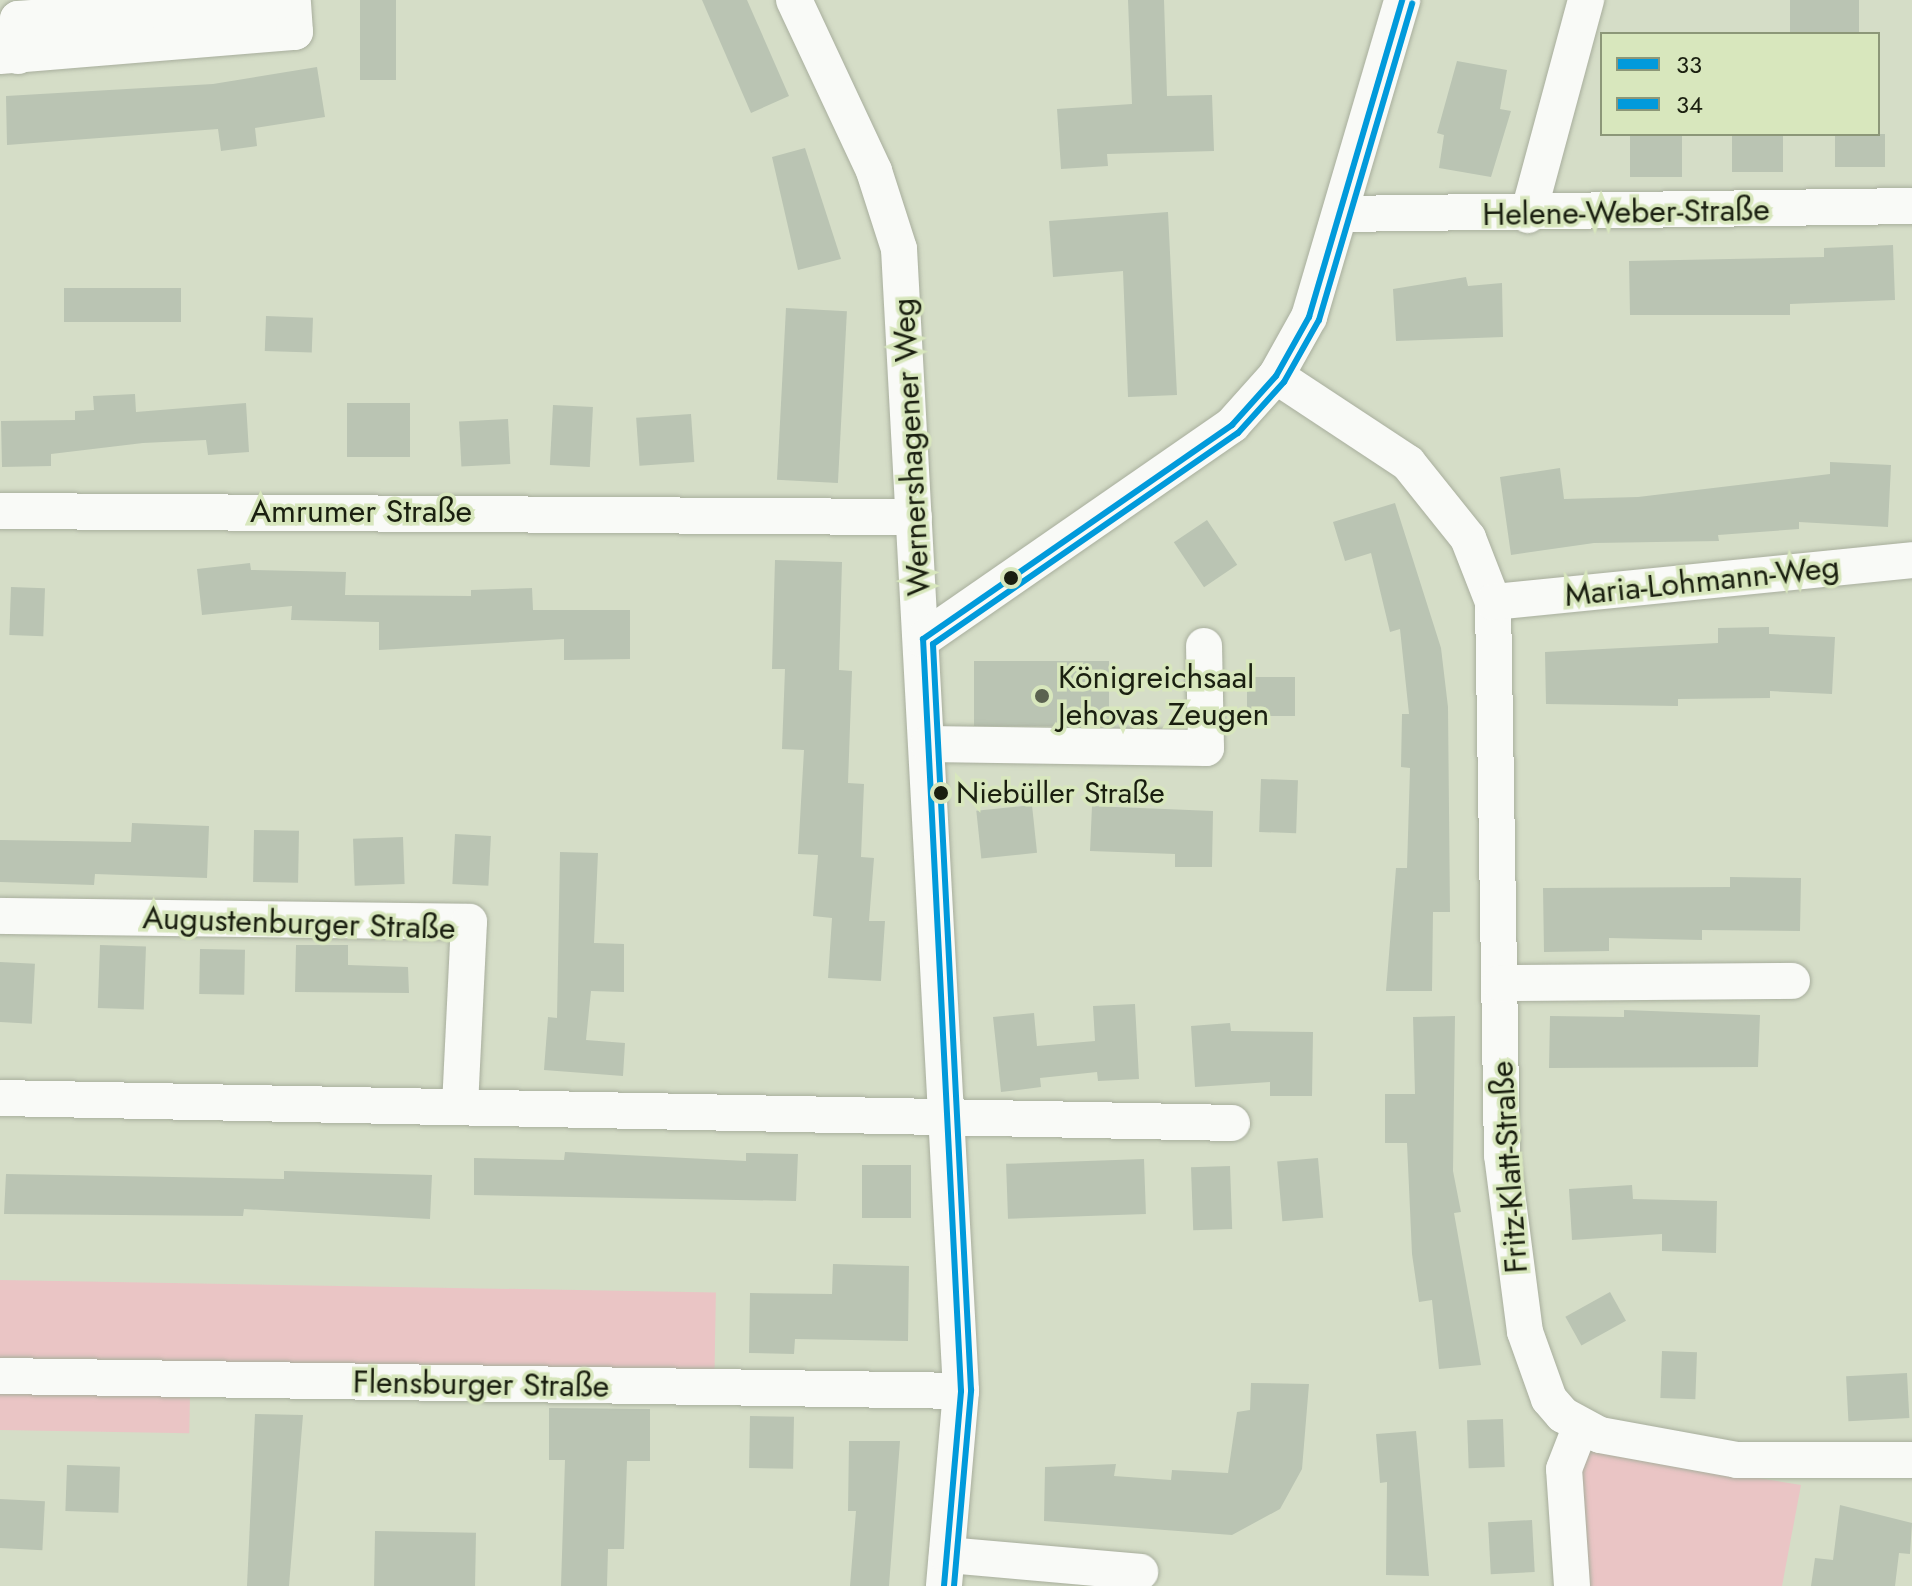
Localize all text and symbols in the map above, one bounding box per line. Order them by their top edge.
legend [1600,32,1880,136]
text: 33 [1676,47,1702,82]
text: 34 [1676,87,1703,122]
street label: Helene-Weber-Straße [1482,190,1770,234]
street label: Wernershagener Weg [884,297,938,597]
street label: Amrumer Straße [250,492,472,530]
street label: Maria-Lohmann-Weg [1563,547,1841,615]
unlabelled marker [1003,570,1019,586]
place label: Königreichsaal Jehovas Zeugen [1058,659,1269,734]
marker: Königreichsaal Jehovas Zeugen [1033,687,1051,705]
place label: Niebüller Straße [956,775,1165,811]
marker: Niebüller Straße [933,785,949,801]
street label: Augustenburger Straße [142,898,456,948]
street label: Fritz-Klatt-Straße [1482,1060,1536,1274]
street label: Flensburger Straße [352,1363,610,1405]

